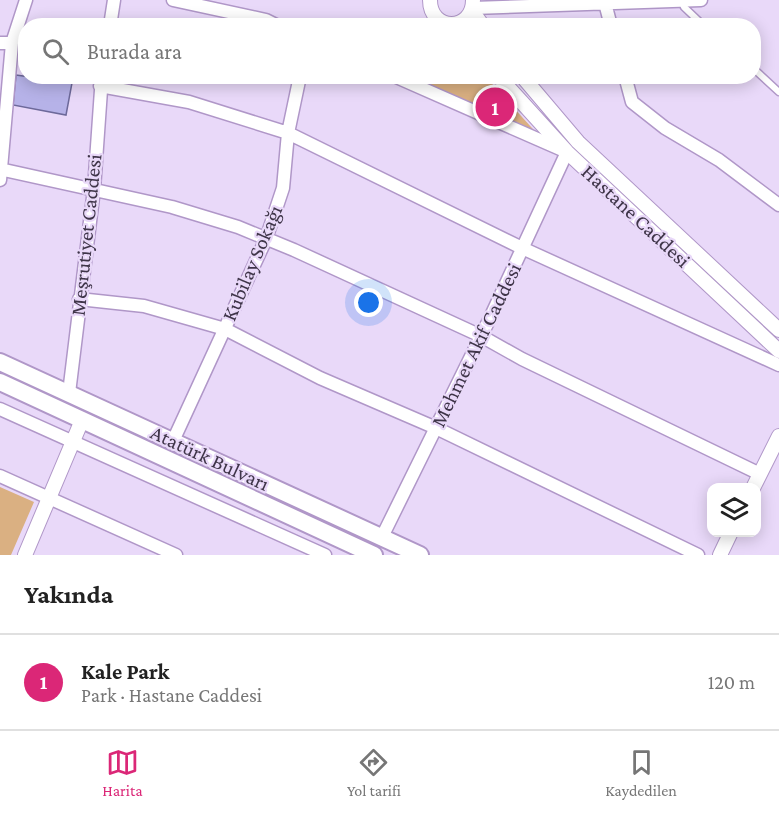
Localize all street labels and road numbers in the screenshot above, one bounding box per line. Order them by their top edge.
street label: Meşrutiyet Caddesi [66,152,106,317]
street label: Hastane Caddesi [577,160,696,273]
street label: Kubilay Sokağı [217,201,287,324]
street label: Mehmet Akif Caddesi [426,259,526,431]
street label: Atatürk Bulvarı [147,420,274,496]

